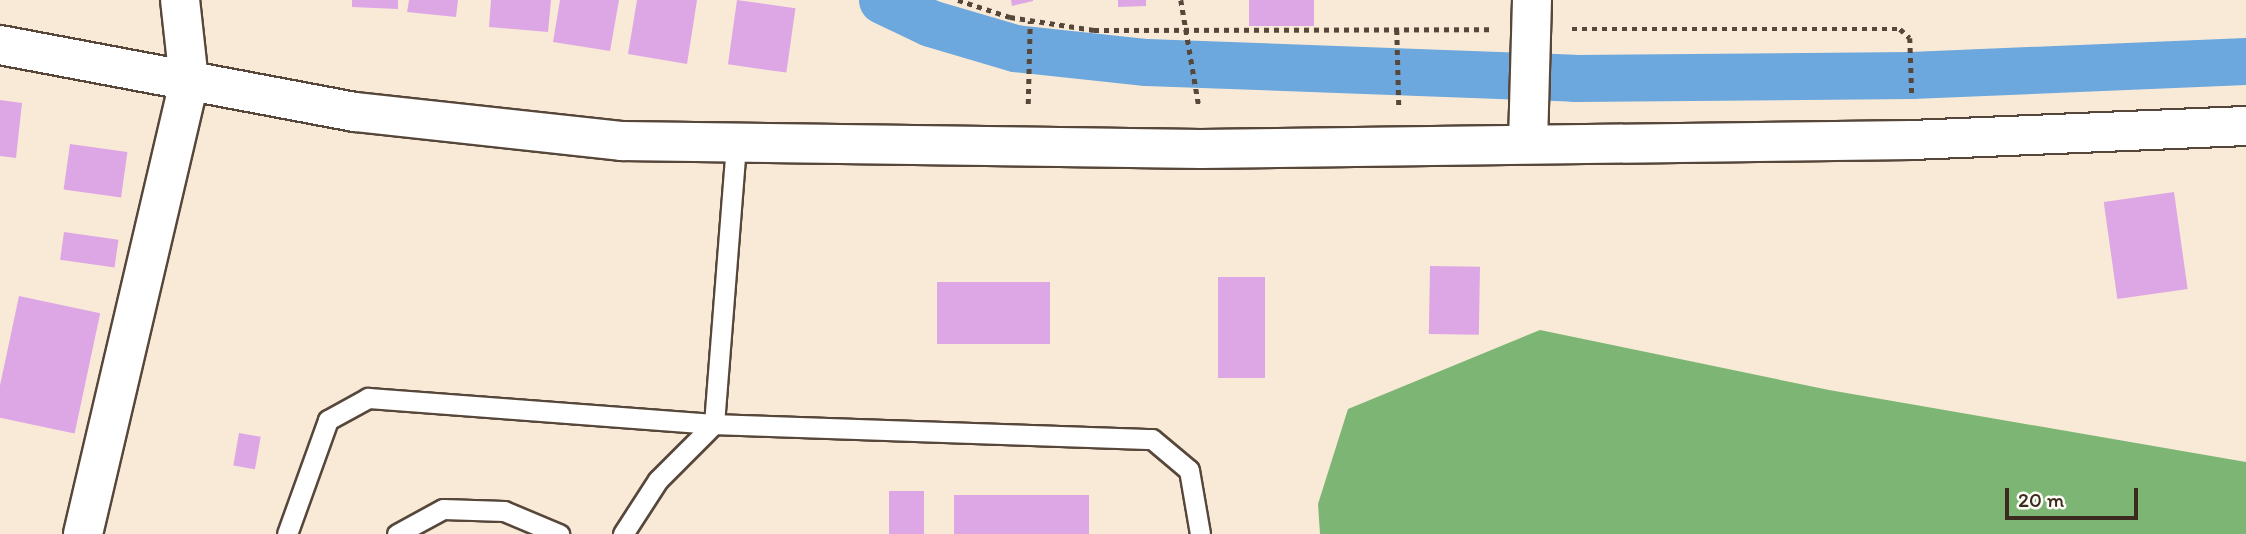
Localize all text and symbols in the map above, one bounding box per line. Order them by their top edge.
scale bar [2008,475,2141,518]
text: 20 m [2018,487,2064,512]

